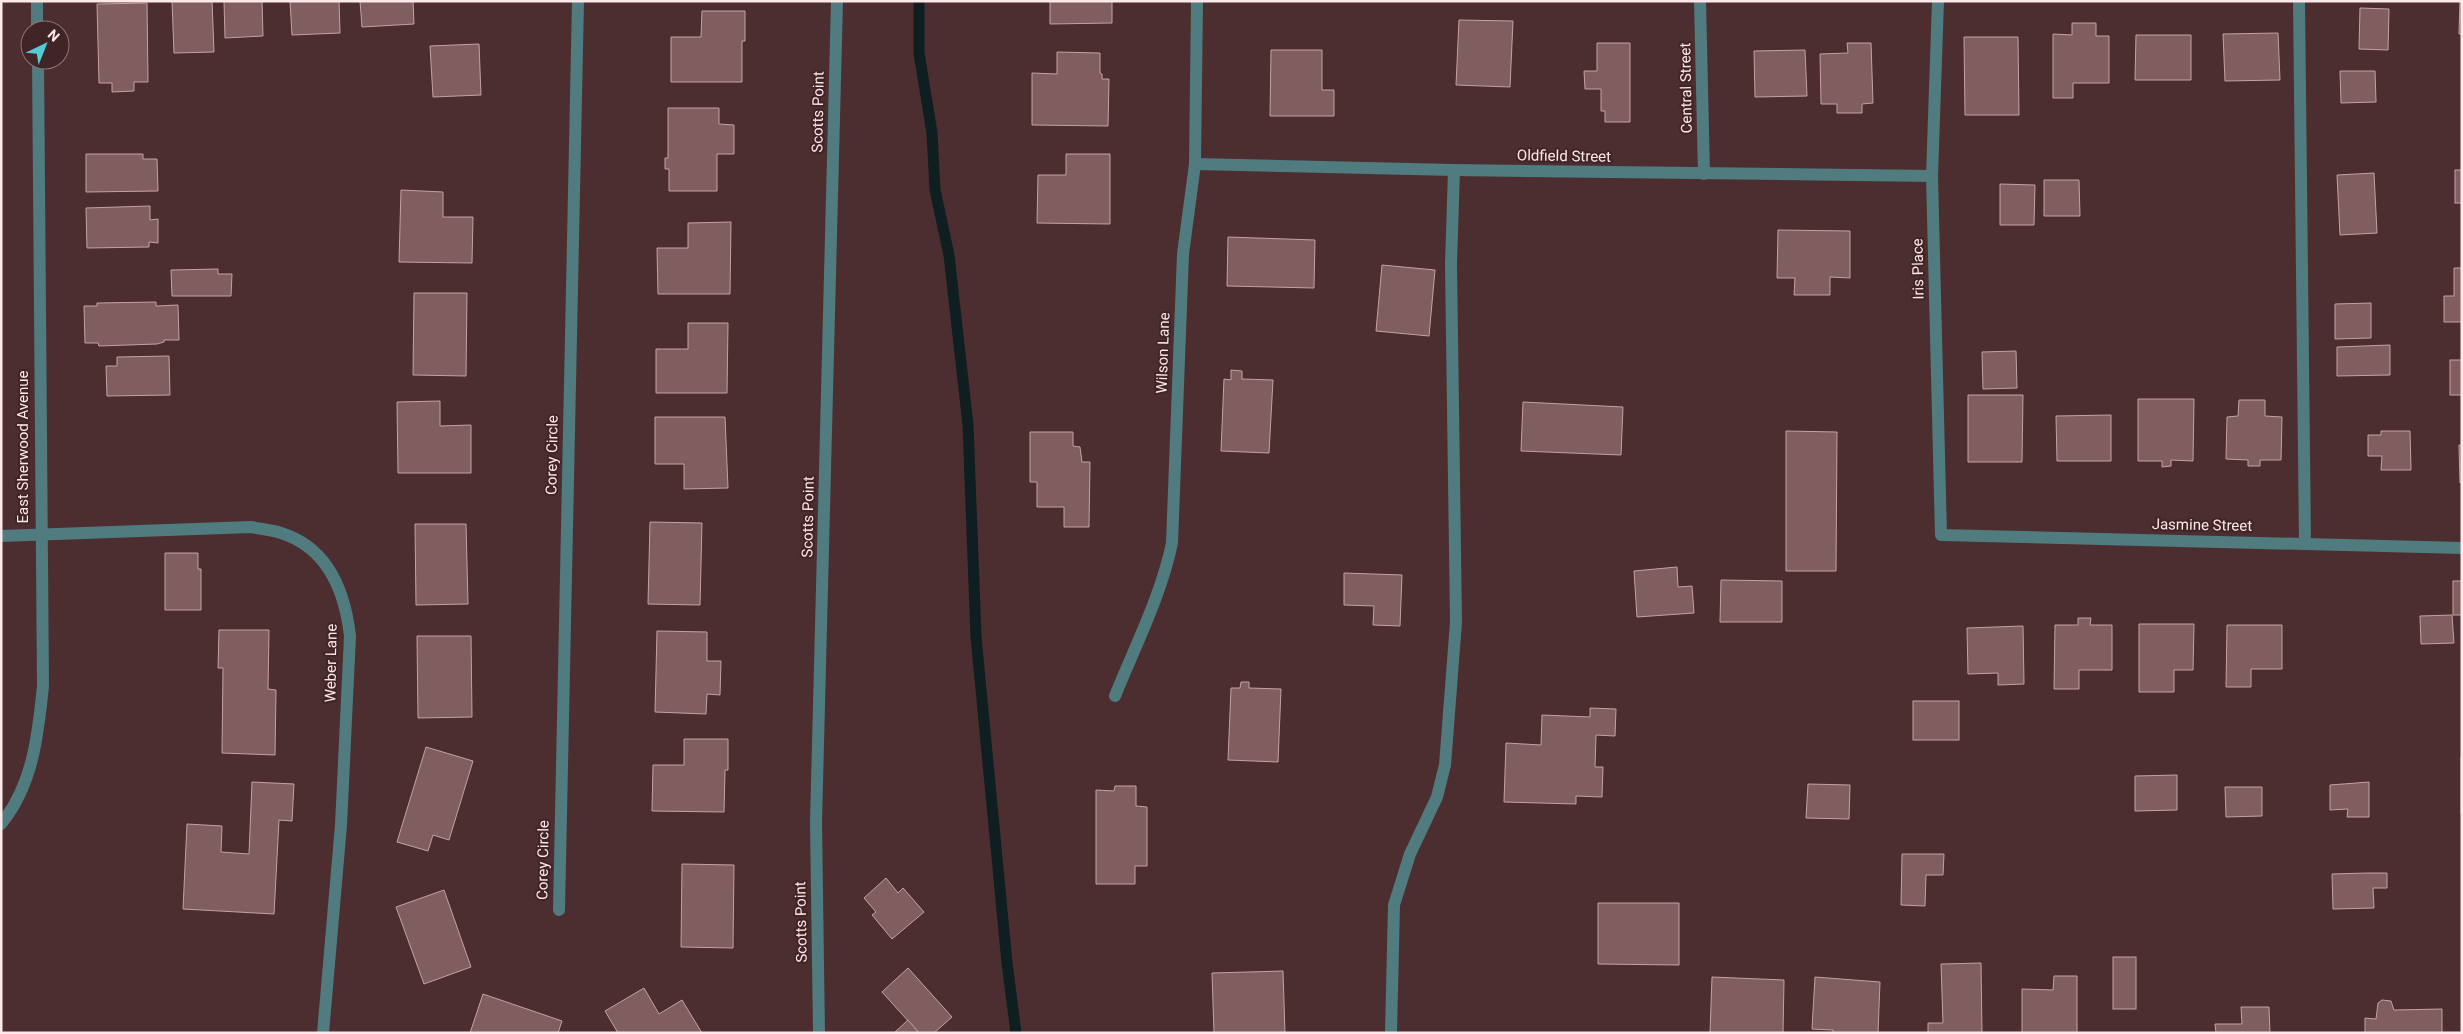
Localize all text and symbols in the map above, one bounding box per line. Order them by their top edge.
north arrow [20,20,70,70]
text: N [45,26,63,45]
street label: Central Street [1676,42,1696,134]
street label: Scotts Point [808,71,828,153]
street label: Oldfield Street [1517,146,1611,166]
street label: Iris Place [1908,238,1928,300]
street label: Wilson Lane [1153,312,1173,394]
street label: East Sherwood Avenue [14,370,32,524]
street label: Corey Circle [542,415,562,495]
street label: Scotts Point [798,476,818,558]
street label: Jasmine Street [2152,515,2252,535]
street label: Weber Lane [321,623,341,703]
street label: Corey Circle [533,820,553,900]
street label: Scotts Point [791,881,811,963]

